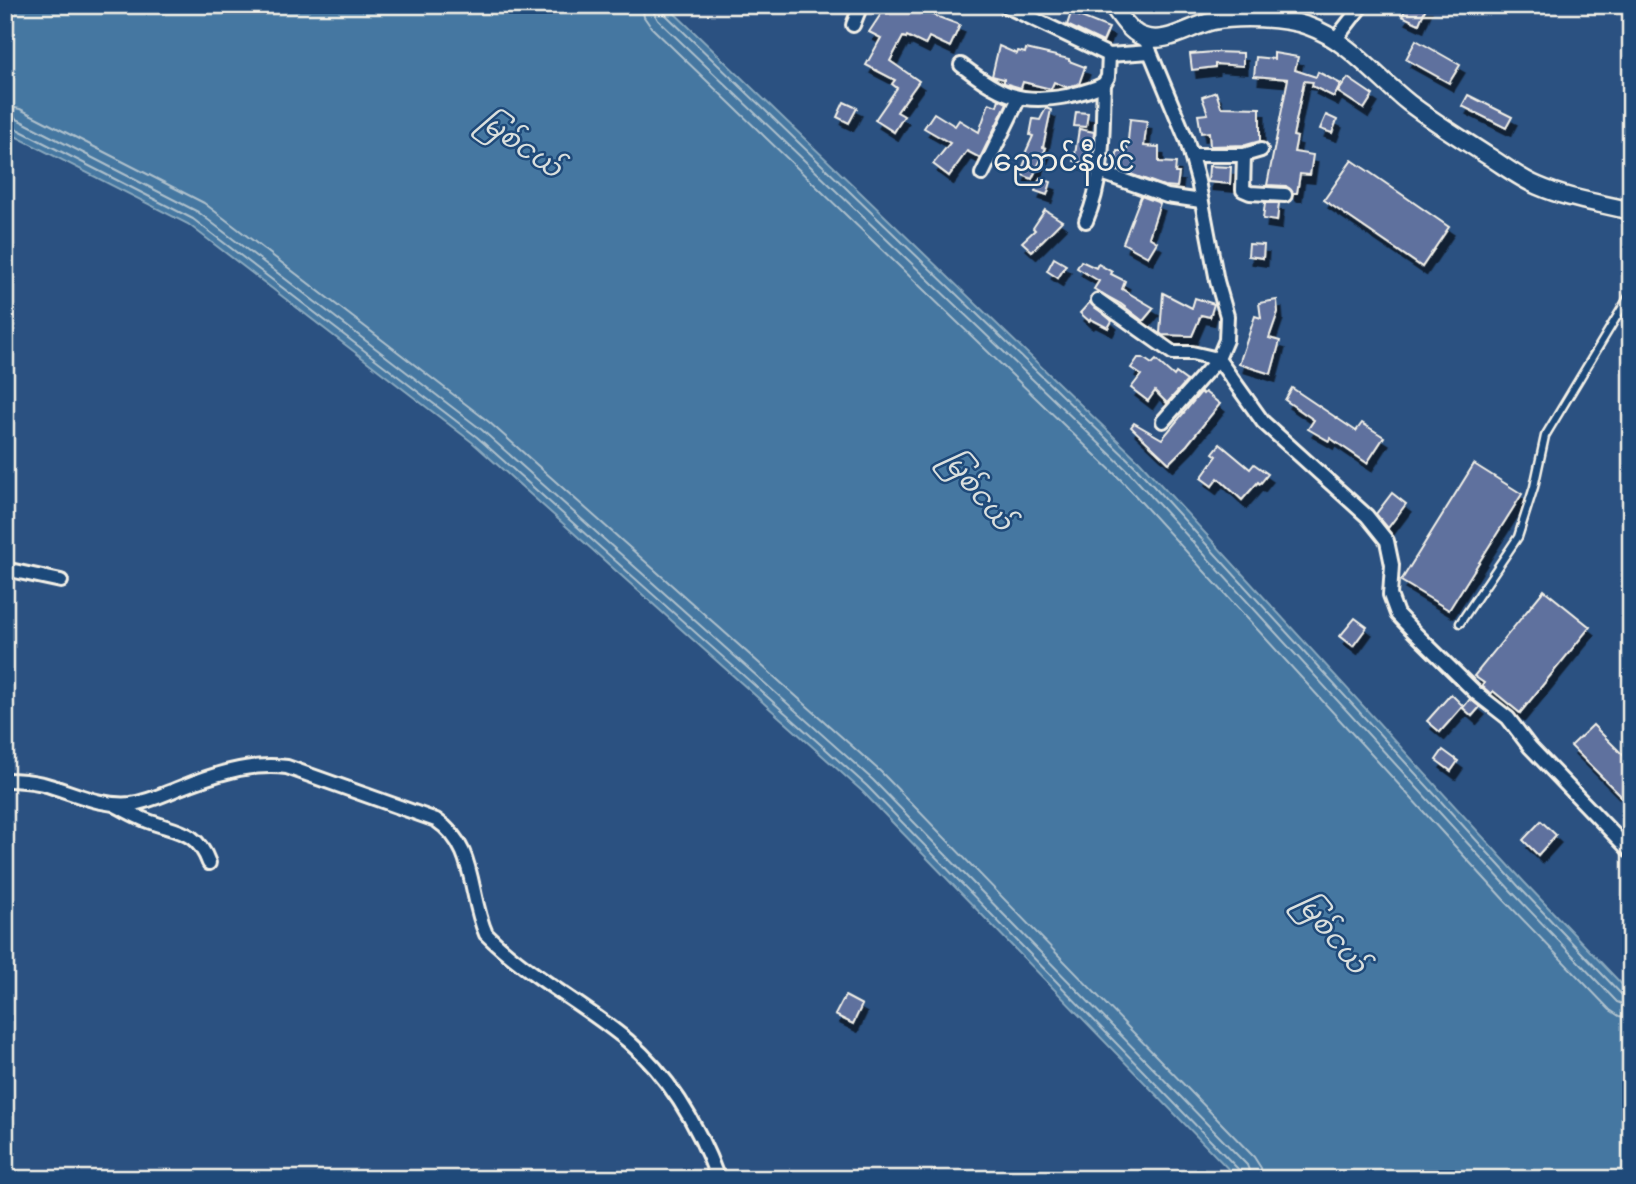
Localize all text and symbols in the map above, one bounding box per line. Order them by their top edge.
water label: မြစ်ငယ် [469,101,572,192]
district label: ညောင်နီပင် [993,139,1135,186]
water label: မြစ်ငယ် [930,442,1024,544]
water label: မြစ်ငယ် [1284,885,1378,987]

